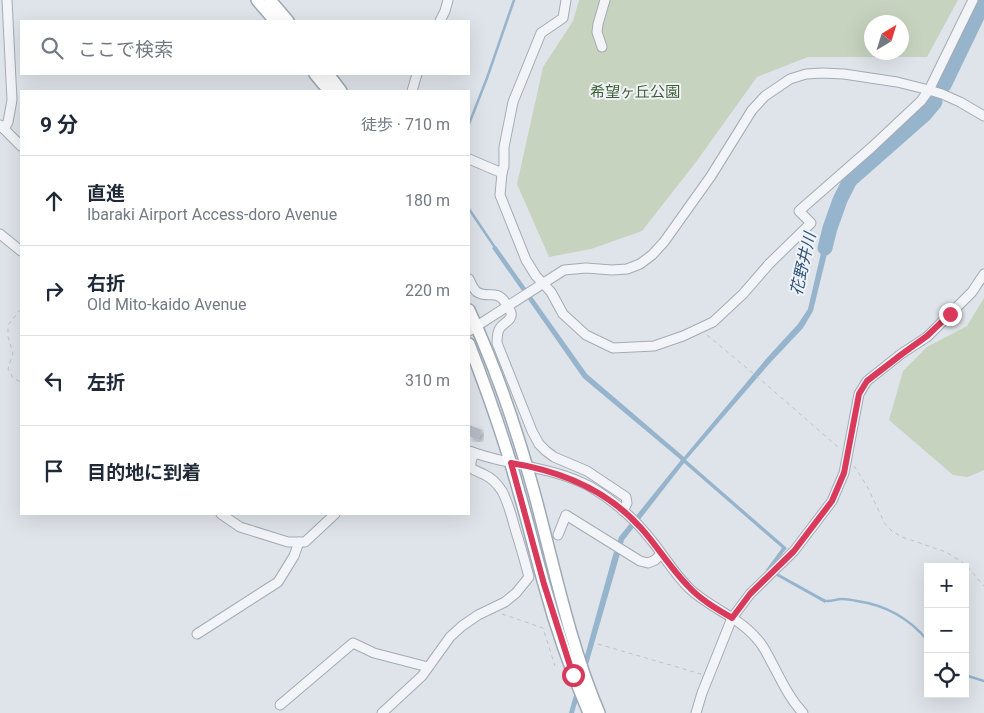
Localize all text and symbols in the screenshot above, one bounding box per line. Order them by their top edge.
north arrow [864,15,909,60]
search box [20,20,470,75]
icon: search [38,34,66,62]
text: ここで検索 [78,38,173,61]
park label: 希望ヶ丘公園 [590,83,680,101]
text: 9 分 [40,113,78,137]
text: 徒歩 · 710 m [361,115,450,134]
text: 直進 [87,182,125,205]
icon: ahead [40,187,68,215]
text: 180 m [405,191,450,210]
text: Ibaraki Airport Access-doro Avenue [87,205,337,224]
water label: 花野井川 [787,229,820,297]
text: 右折 [87,272,125,295]
icon: right [40,277,68,305]
text: 220 m [405,281,450,300]
text: Old Mito-kaido Avenue [87,295,247,314]
route end [939,303,962,326]
icon: left [40,367,68,395]
text: 左折 [87,371,125,394]
text: 310 m [405,371,450,390]
icon: arrive [40,457,68,485]
text: 目的地に到着 [87,461,201,484]
map controls [924,563,969,698]
button: + [924,563,969,608]
button: − [924,608,969,653]
button: locate [924,653,969,698]
route start [562,664,585,687]

